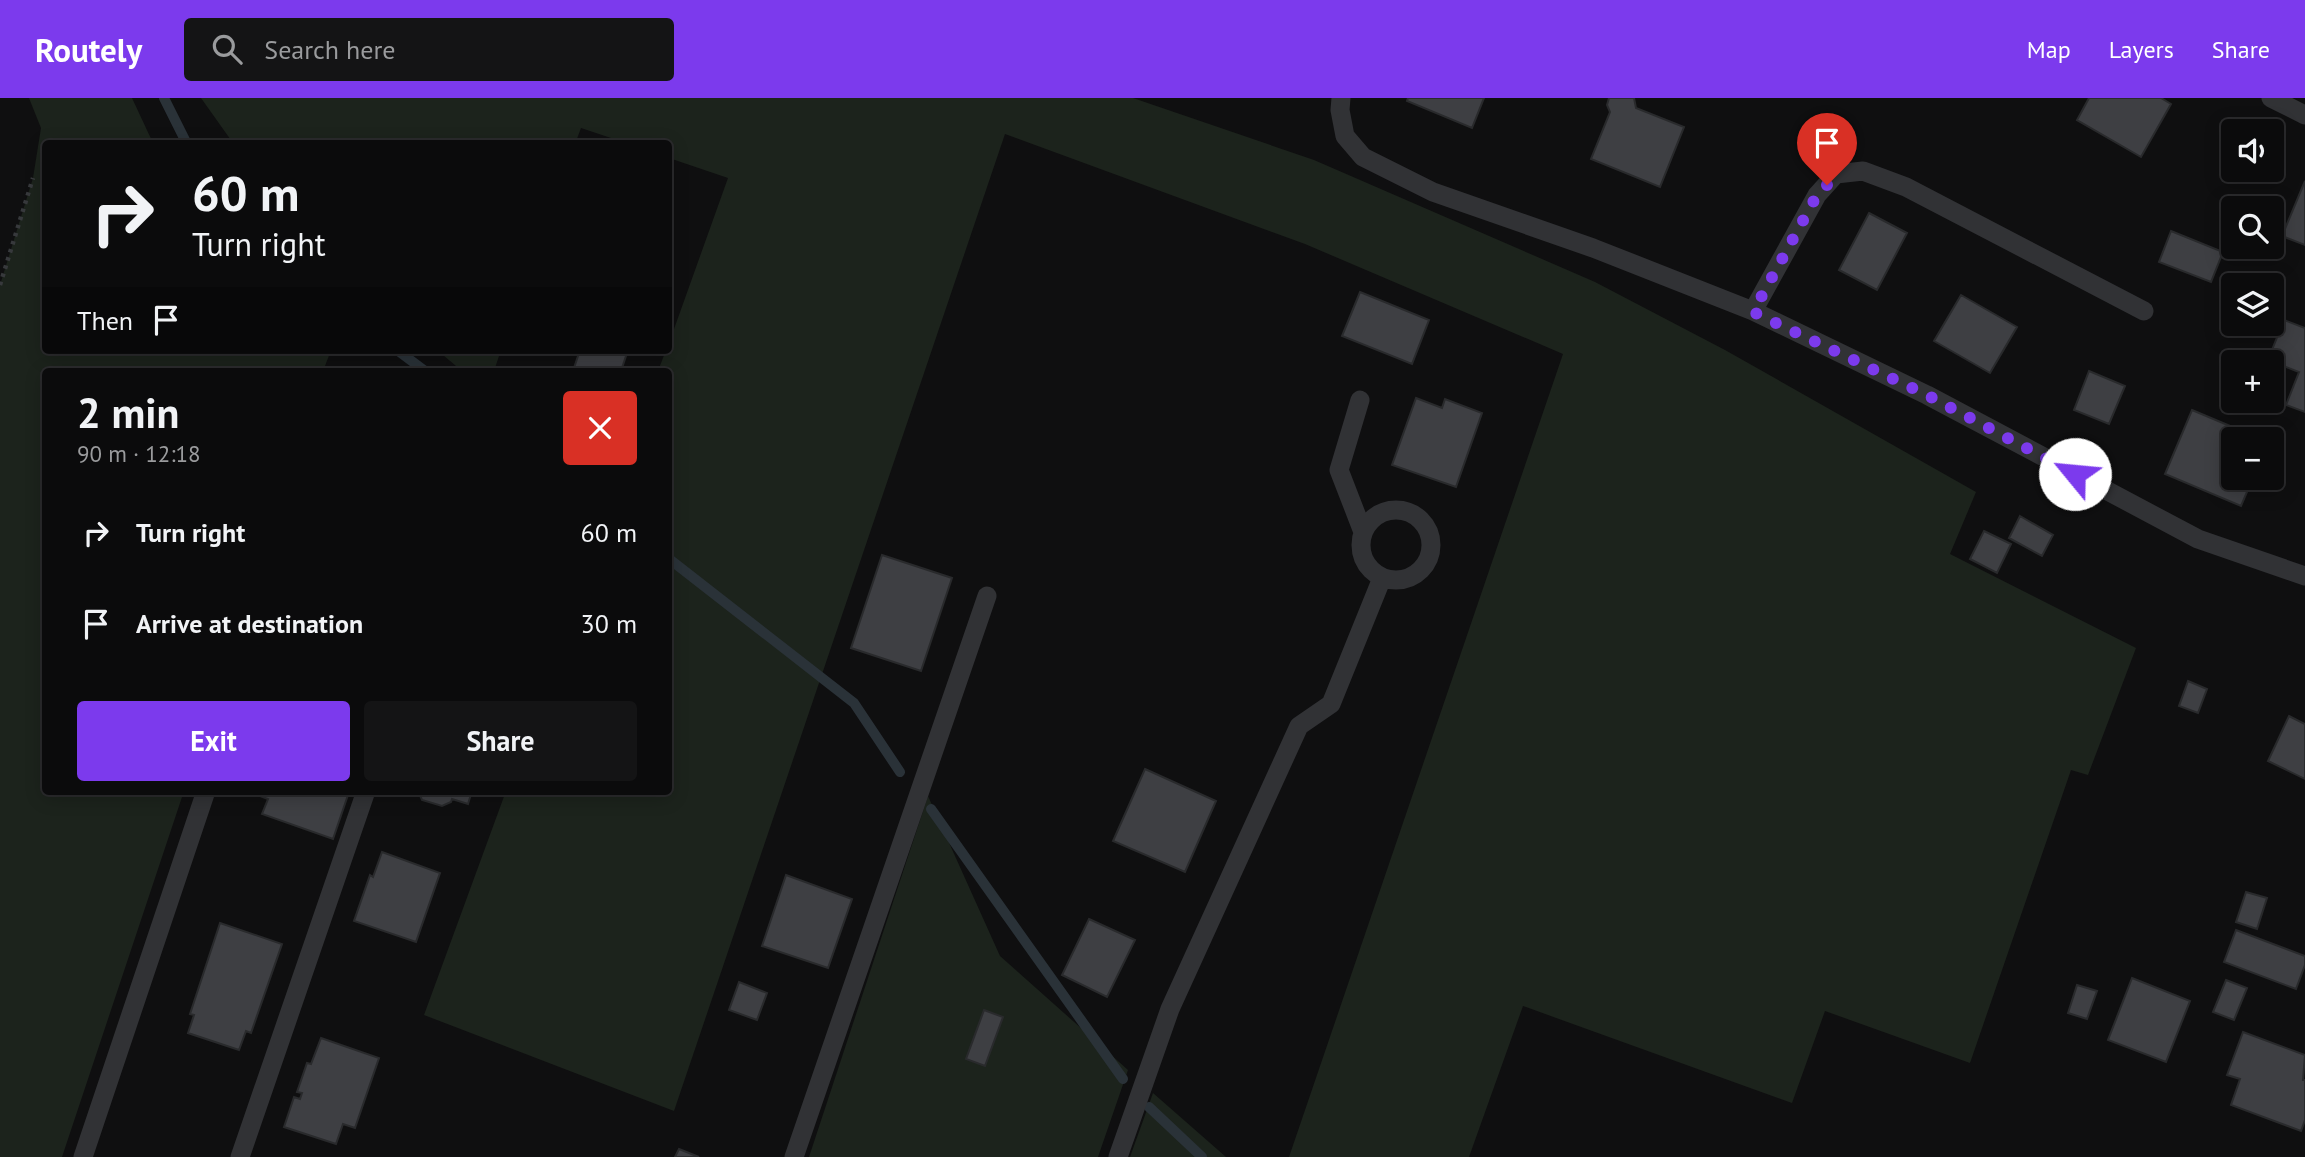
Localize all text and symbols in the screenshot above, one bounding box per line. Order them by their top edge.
search box [184,18,674,81]
text: Routely [35,28,142,71]
icon: search [208,30,246,68]
text: Search here [264,33,395,66]
text: Map [2027,34,2071,65]
text: Layers [2109,34,2174,65]
text: Share [2212,34,2270,65]
pin [1797,113,1857,185]
map controls [2221,119,2284,490]
button: sound [2221,119,2284,182]
icon: arrive [1808,124,1846,162]
text: 60 m [192,161,299,225]
icon: right [77,168,168,259]
button: search [2221,196,2284,259]
text: Turn right [192,223,326,265]
button: layers [2221,273,2284,336]
icon: arrive [147,301,185,339]
text: Then [77,304,133,337]
button: + [2221,350,2284,413]
text: 2 min [77,385,179,440]
button: close [563,391,637,465]
button: − [2221,427,2284,490]
position arrow [2038,437,2112,511]
text: 90 m · 12:18 [77,439,201,468]
icon: right [77,514,115,552]
text: Turn right [136,516,245,549]
text: 60 m [581,516,637,549]
icon: arrive [77,605,115,643]
text: Arrive at destination [136,607,363,640]
text: 30 m [581,607,637,640]
button: Exit [77,701,350,781]
button: Share [364,701,637,781]

